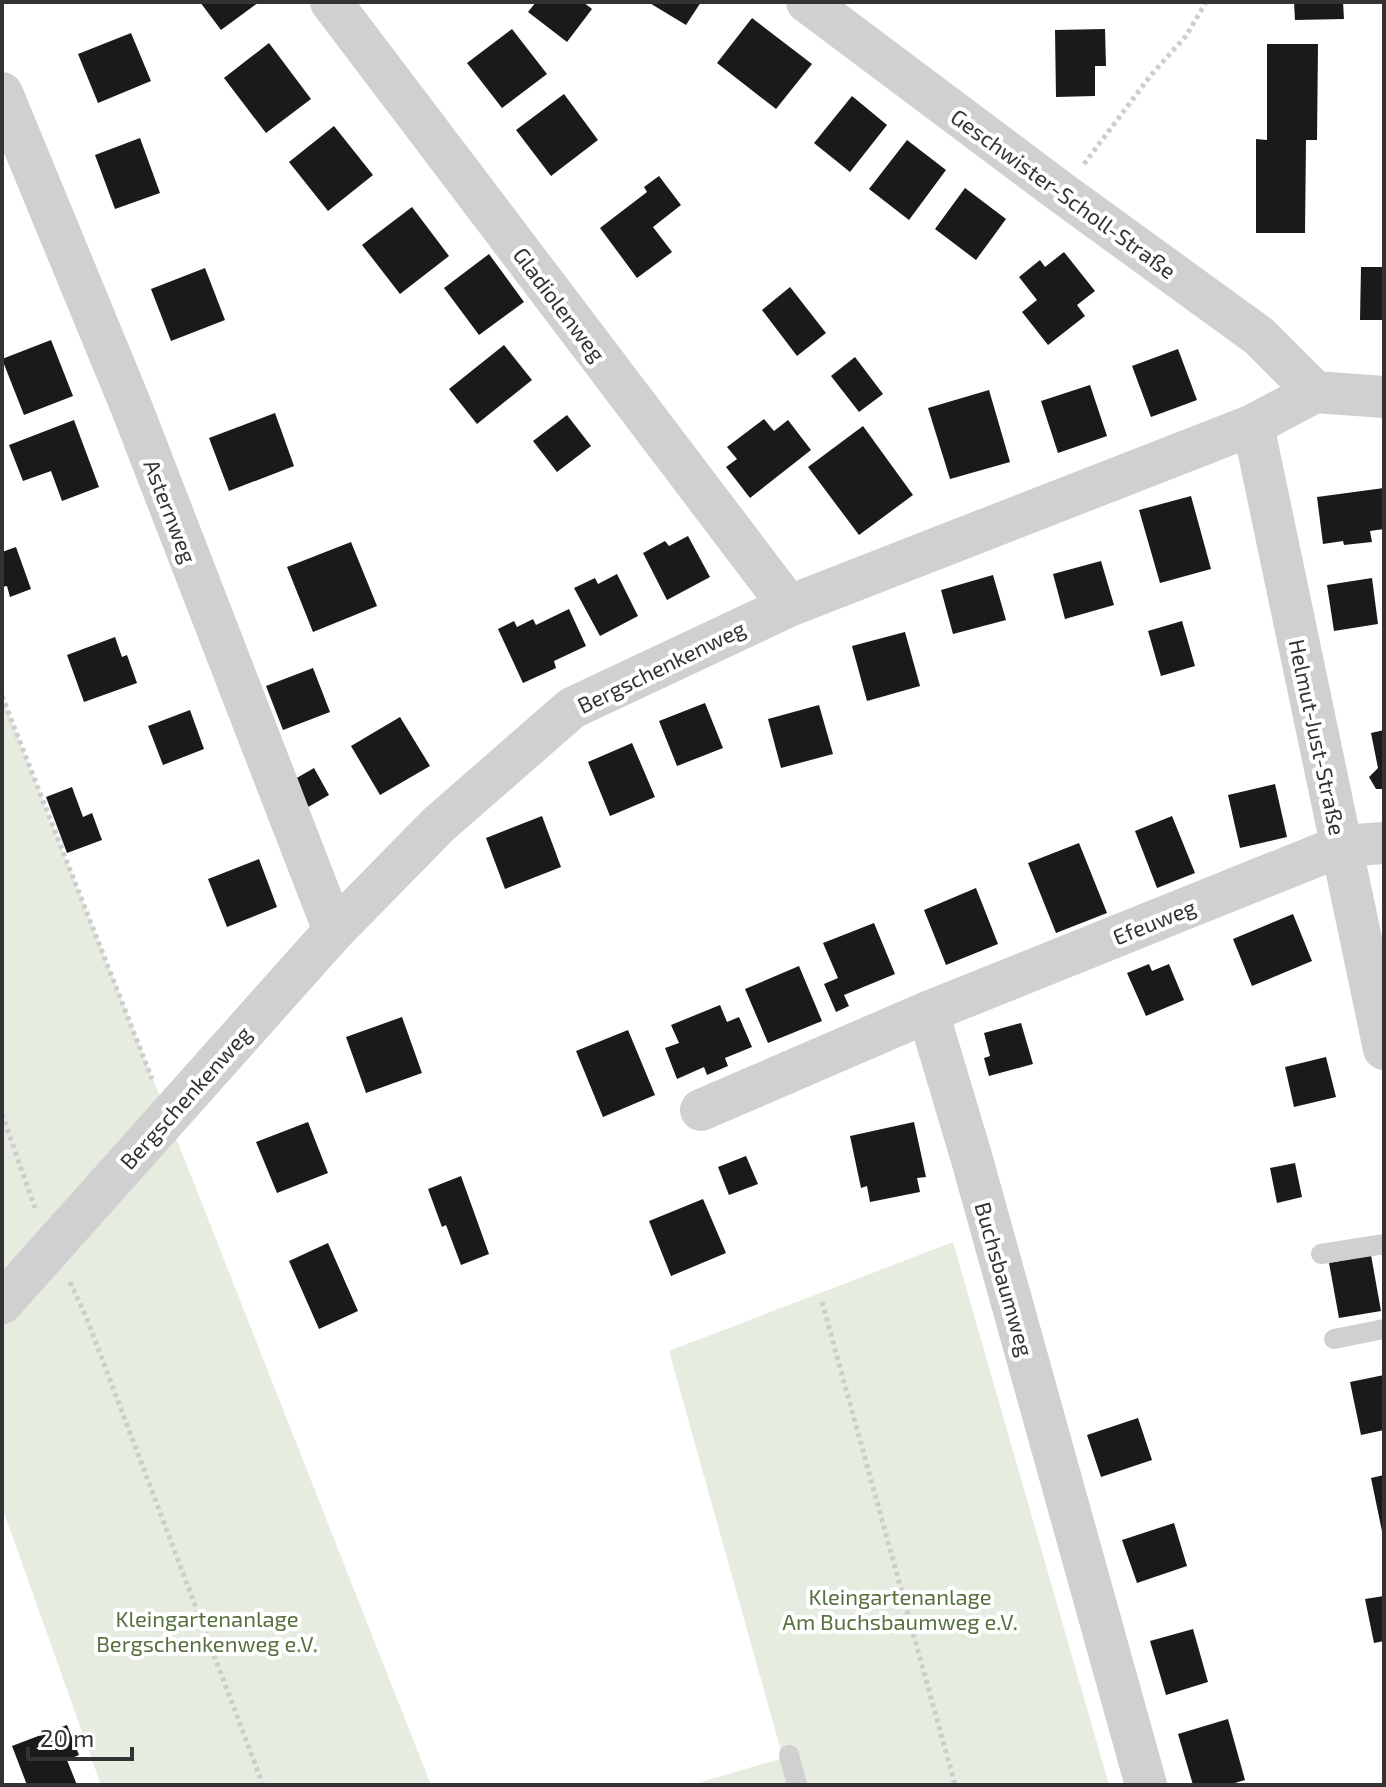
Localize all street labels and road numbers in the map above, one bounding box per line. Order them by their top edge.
street label: Geschwister-Scholl-Straße [947,103,1181,283]
street label: Gladiolenweg [509,242,611,366]
street label: Asternweg [139,456,203,566]
street label: Bergschenkenweg [573,614,749,718]
street label: Helmut-Just-Straße [1285,637,1351,837]
street label: Efeuweg [1109,893,1199,949]
street label: Bergschenkenweg [114,1020,256,1174]
street label: Buchsbaumweg [971,1199,1039,1359]

